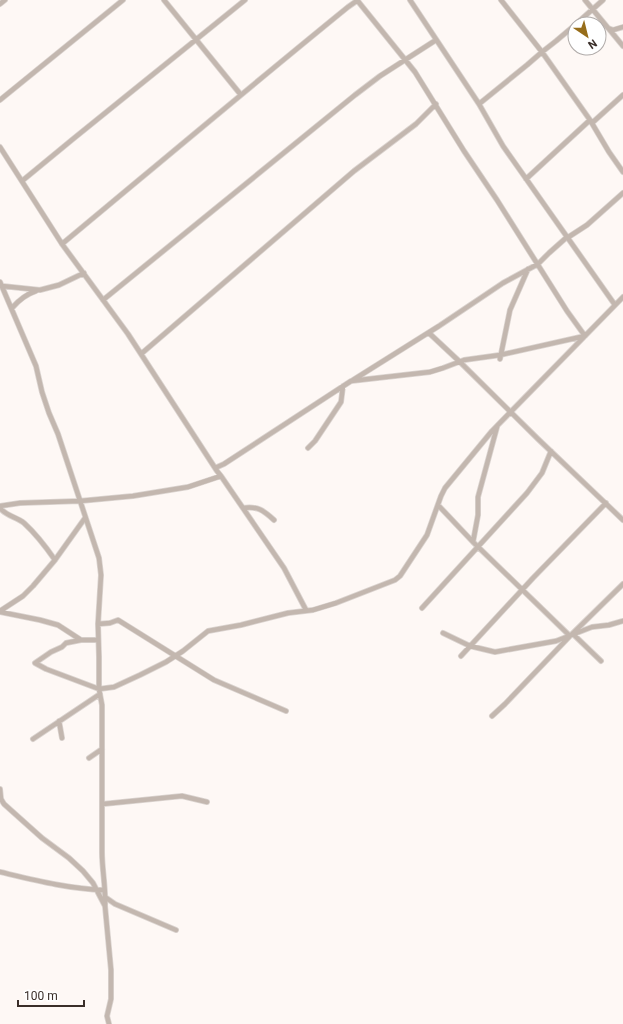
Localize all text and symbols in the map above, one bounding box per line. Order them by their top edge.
north arrow [567,16,607,56]
text: N [585,36,599,51]
scale bar [18,982,84,1008]
text: 100 m [24,989,58,1003]

